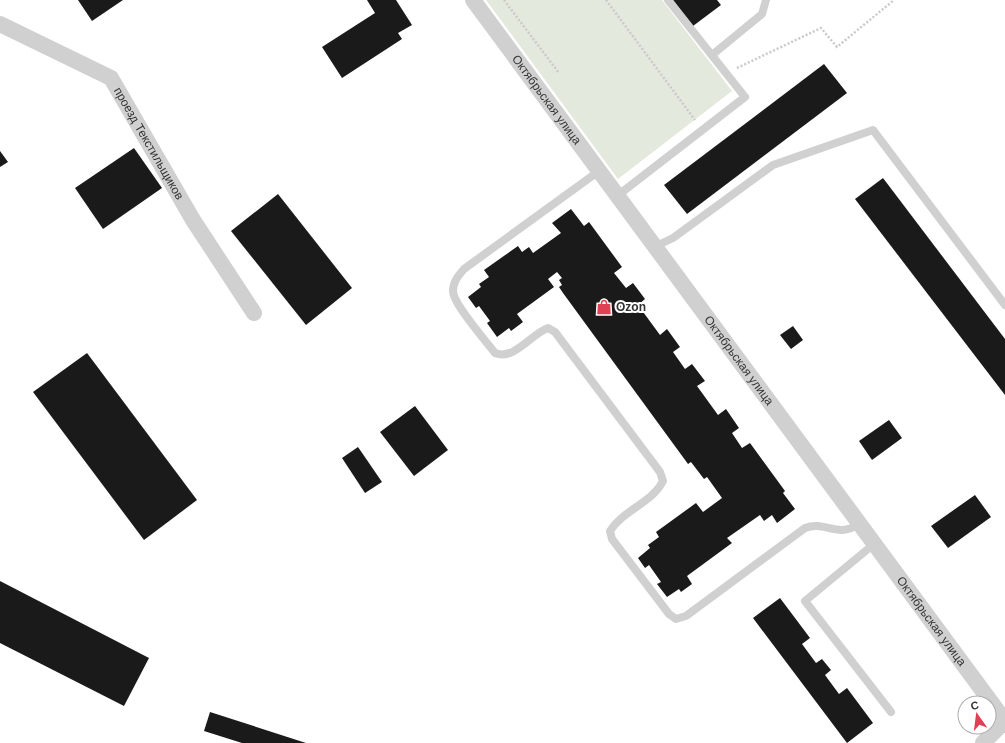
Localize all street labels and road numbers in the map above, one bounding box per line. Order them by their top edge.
street label: Октябрьская улица [509,52,584,147]
street label: проезд Текстильщиков [111,85,187,202]
street label: Октябрьская улица [701,313,777,408]
street label: Октябрьская улица [894,574,969,669]

